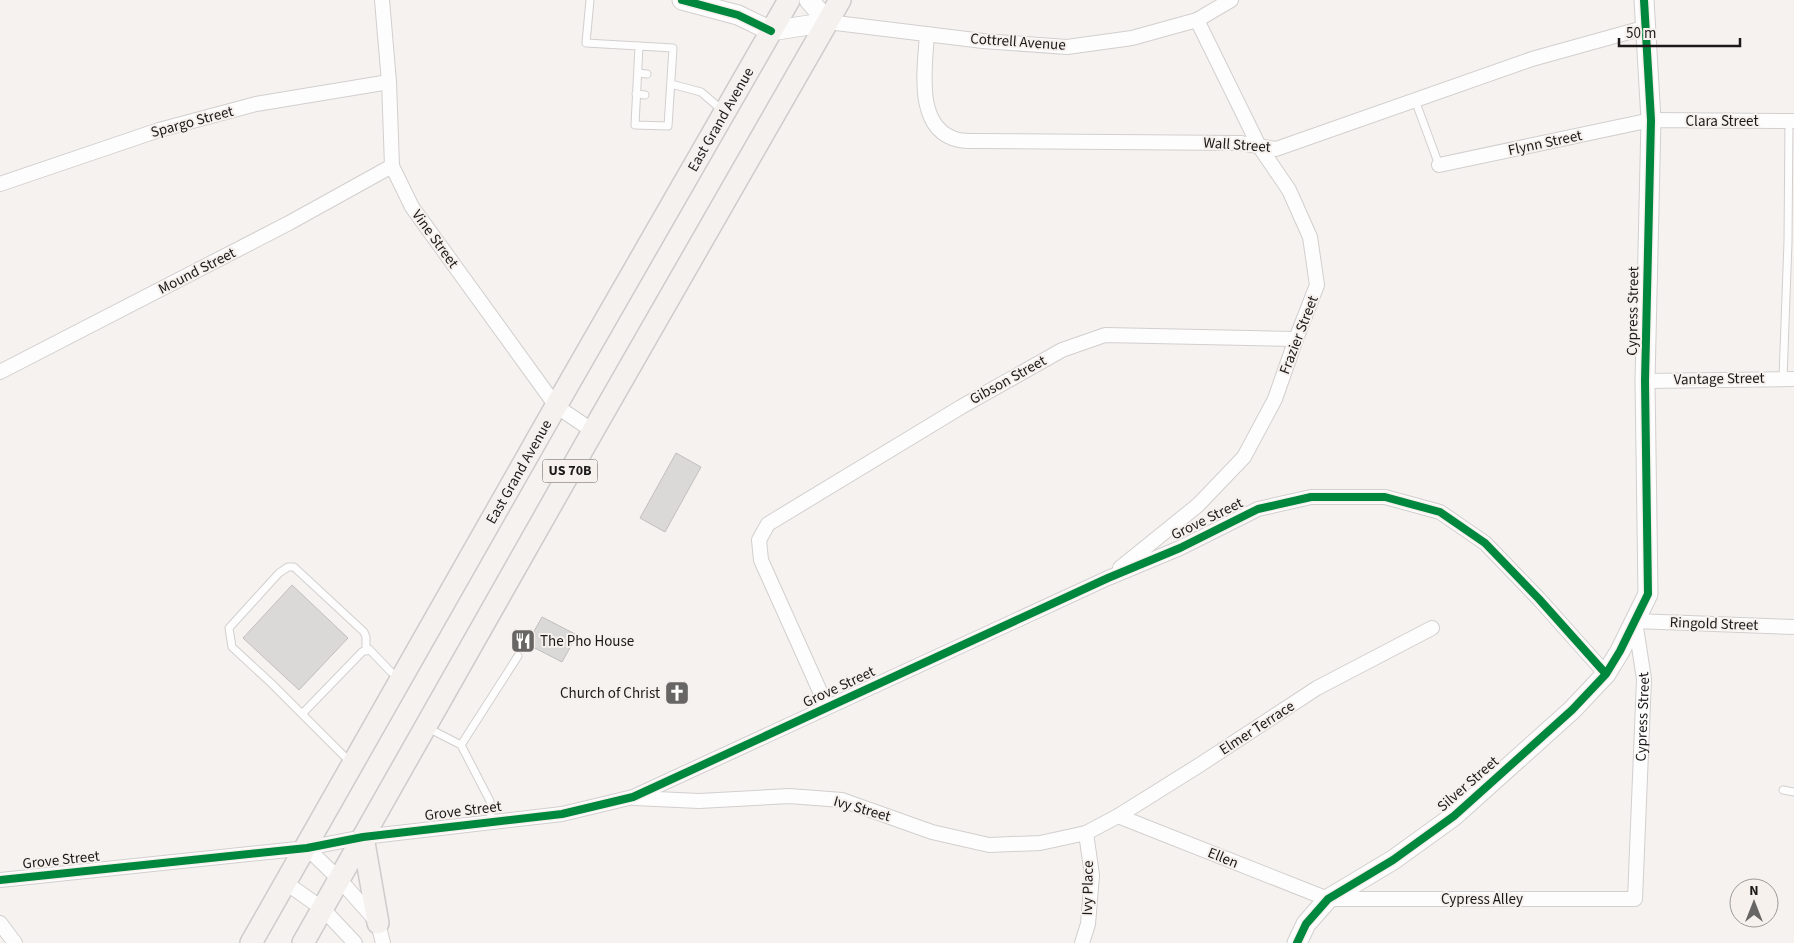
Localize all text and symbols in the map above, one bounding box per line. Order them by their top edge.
scale bar [1619,15,1740,47]
text: 50 m [1626,23,1656,44]
street label: Cottrell Avenue [970,28,1066,56]
street label: East Grand Avenue [682,63,759,175]
street label: Spargo Street [148,101,236,143]
street label: Clara Street [1686,111,1758,132]
street label: Flynn Street [1506,125,1584,161]
street label: Wall Street [1203,132,1271,158]
street label: Vine Street [407,205,463,273]
street label: Mound Street [155,243,239,299]
street label: Cypress Street [1622,266,1644,356]
street label: Frazier Street [1274,293,1324,377]
street label: Gibson Street [966,350,1050,410]
street label: Vantage Street [1673,368,1765,390]
street label: East Grand Avenue [481,416,557,528]
road number: US 70B [542,460,598,482]
street label: Grove Street [1168,493,1246,545]
street label: Ringold Street [1669,612,1759,636]
restaurant icon: The Pho House [510,628,536,654]
place label: The Pho House [540,631,634,652]
street label: Grove Street [800,661,878,713]
street label: Cypress Street [1630,671,1655,762]
church icon: Church of Christ [664,680,690,706]
place label: Church of Christ [560,683,660,704]
street label: Elmer Terrace [1215,696,1299,760]
street label: Silver Street [1433,751,1503,817]
street label: Ivy Street [831,791,893,827]
street label: Grove Street [423,796,503,826]
street label: Ellen [1205,842,1241,874]
street label: Grove Street [21,846,101,874]
street label: Ivy Place [1077,860,1099,916]
north arrow [1729,878,1779,928]
text: N [1749,881,1759,901]
street label: Cypress Alley [1441,889,1523,910]

